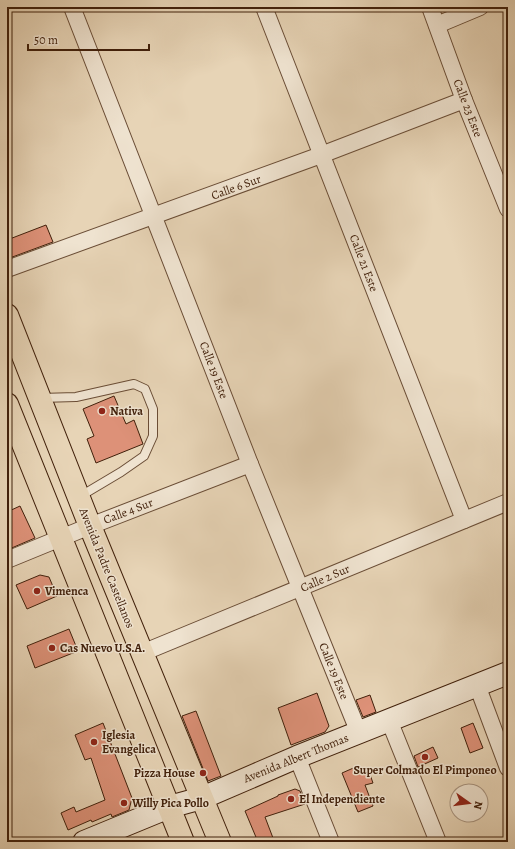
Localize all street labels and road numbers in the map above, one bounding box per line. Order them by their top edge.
street label: Calle 23 Este [450,77,486,139]
street label: Calle 6 Sur [209,170,264,203]
street label: Calle 21 Este [346,232,382,294]
street label: Calle 19 Este [196,339,232,401]
street label: Calle 4 Sur [101,494,155,528]
street label: Avenida Padre Castellanos [75,505,139,631]
street label: Calle 2 Sur [298,560,353,596]
street label: Calle 19 Este [315,640,353,702]
street label: Avenida Albert Thomas [240,730,351,787]

